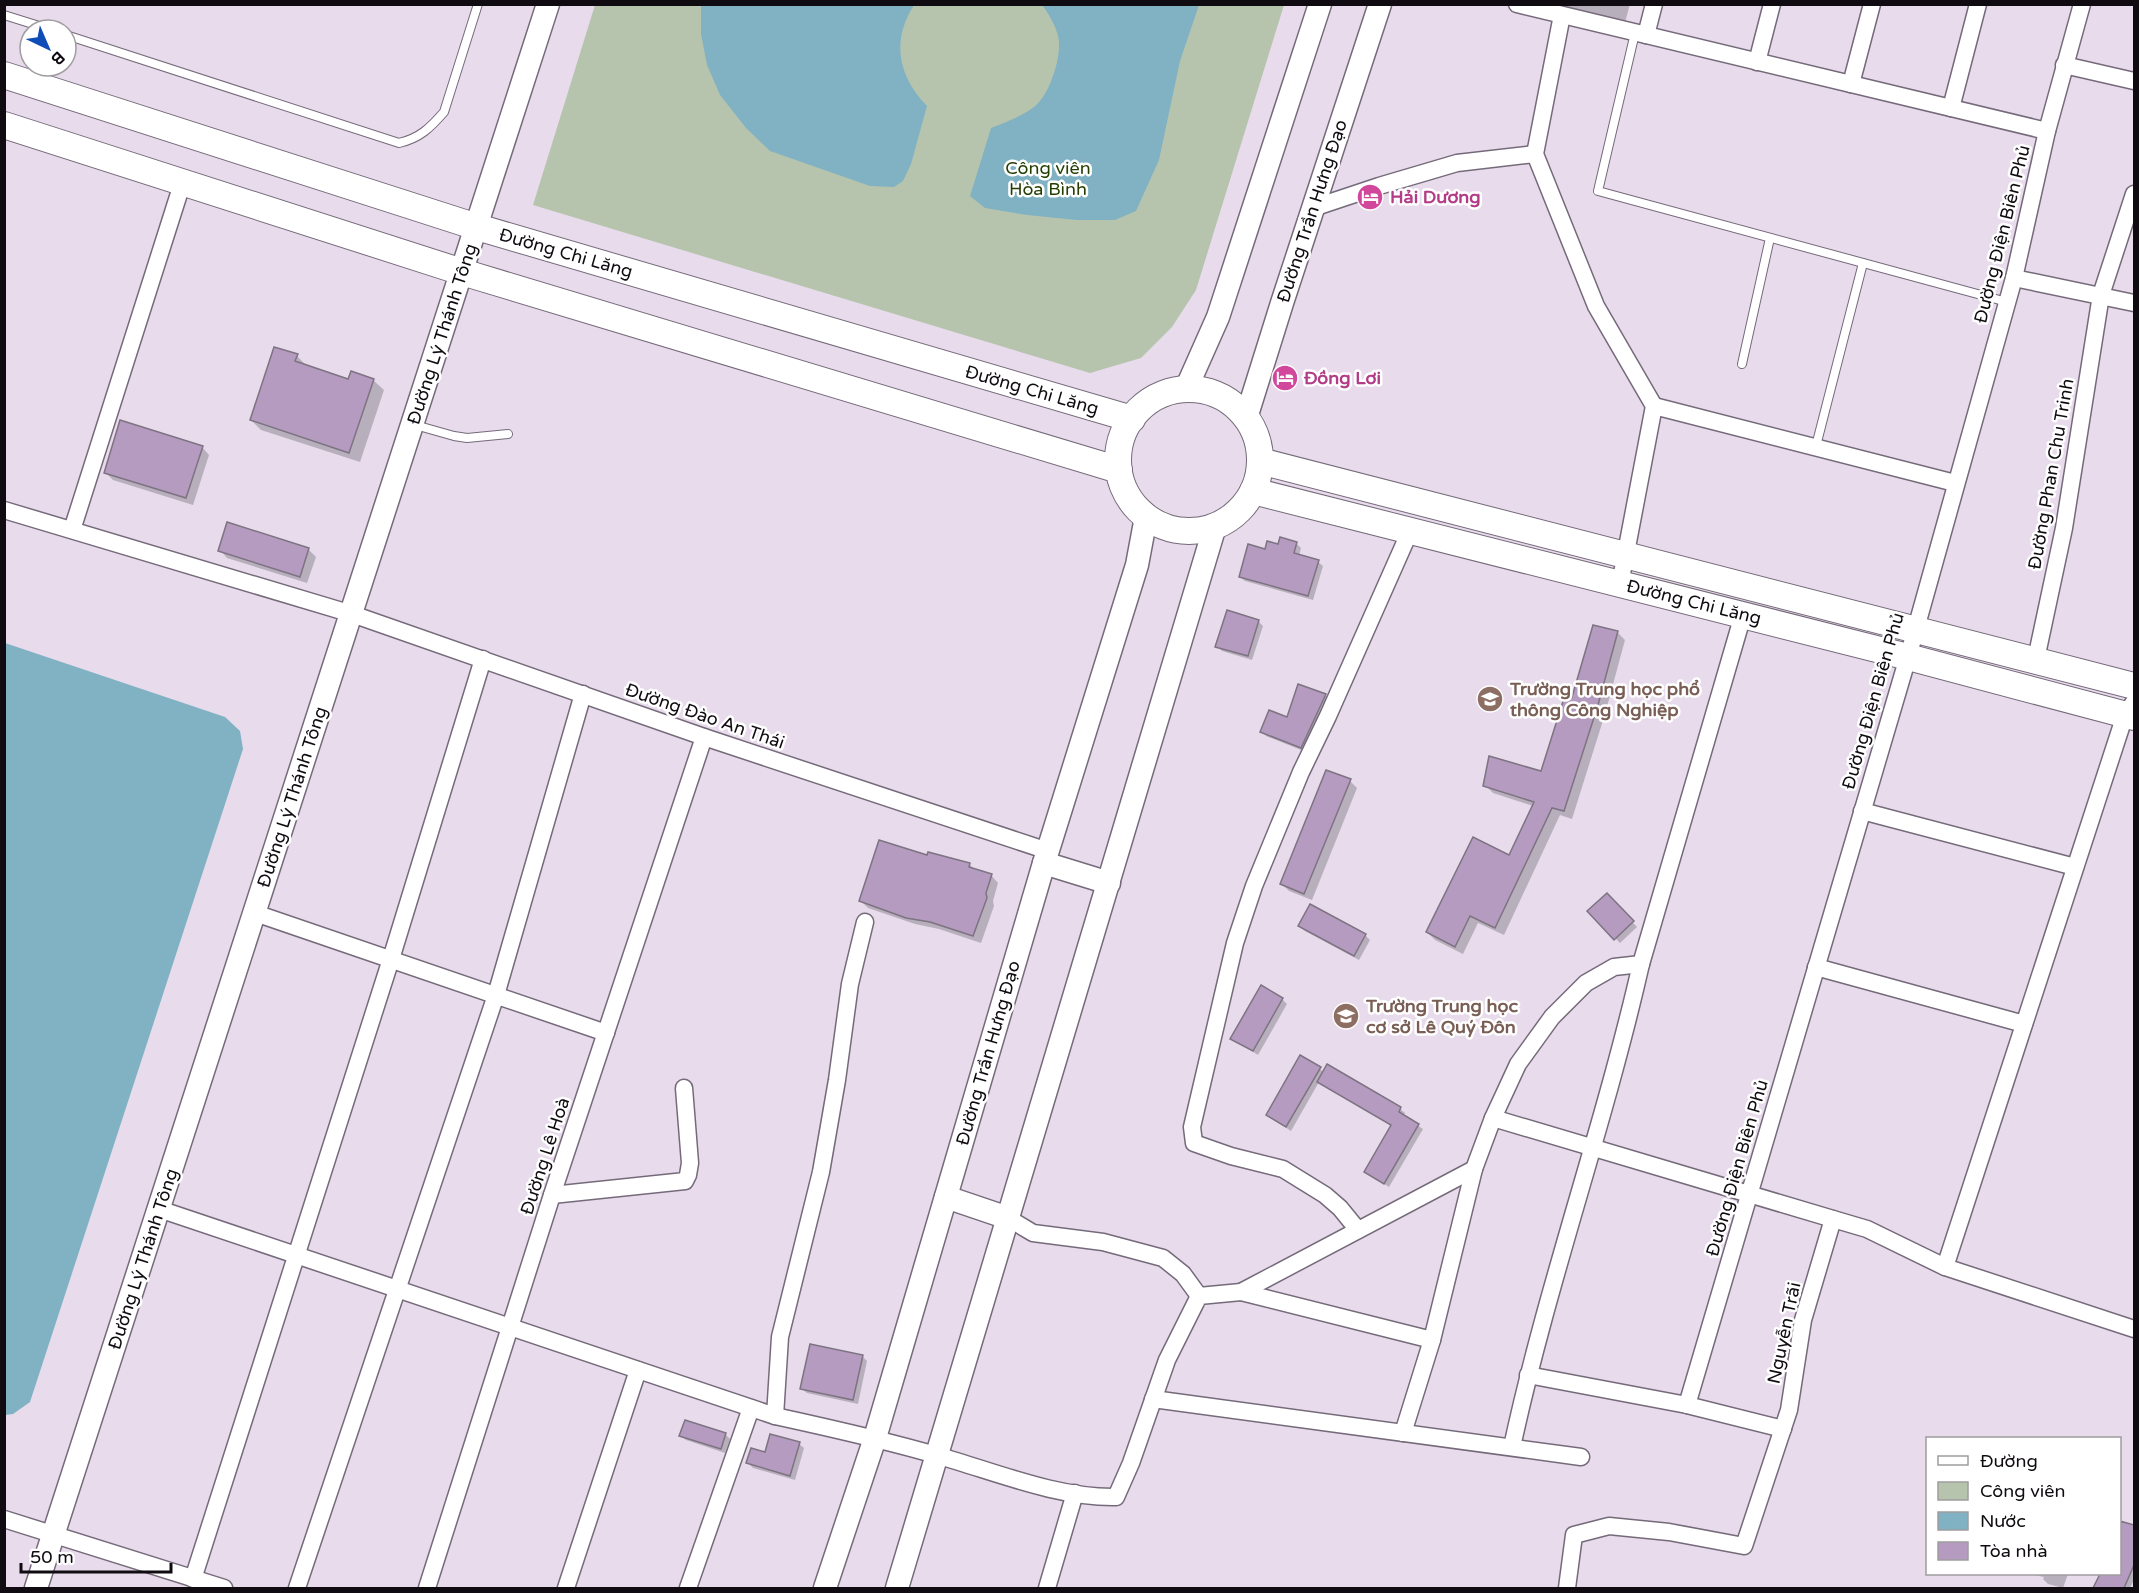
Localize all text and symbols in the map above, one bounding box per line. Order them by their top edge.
north arrow [18,18,78,78]
text: B [47,47,69,69]
street label: Đường Trần Hưng Đạo [1272,117,1352,305]
street label: Đường Điện Biên Phủ [1969,143,2035,325]
park label: Công viên Hòa Bình [1005,157,1091,200]
hotel icon: Hải Dương [1355,182,1385,212]
place label: Hải Dương [1390,186,1481,208]
street label: Đường Chi Lăng [497,223,635,283]
street label: Đường Lý Thánh Tông [402,241,482,427]
street label: Đường Chi Lăng [963,360,1101,420]
hotel icon: Đồng Lơi [1270,363,1300,393]
place label: Đồng Lơi [1303,367,1381,389]
street label: Đường Phan Chu Trinh [2023,377,2079,571]
street label: Đường Chi Lăng [1624,575,1764,629]
street label: Đường Điện Biên Phủ [1837,610,1909,792]
street label: Đường Đào An Thái [622,678,788,754]
place label: Trường Trung học phổ thông Công Nghiệp [1509,678,1700,721]
school or university icon: Trường Trung học phổ thông Công Nghiệp [1475,684,1505,714]
street label: Đường Lý Thánh Tông [252,704,332,890]
street label: Đường Trần Hưng Đạo [951,958,1025,1148]
place label: Trường Trung học cơ sở Lê Quý Đôn [1365,995,1519,1038]
school or university icon: Trường Trung học cơ sở Lê Quý Đôn [1331,1001,1361,1031]
street label: Đường Điện Biên Phủ [1701,1077,1773,1259]
street label: Đường Lê Hoà [516,1094,574,1218]
street label: Đường Lý Thánh Tông [103,1166,183,1352]
street label: Nguyễn Trãi [1763,1280,1805,1386]
legend [1926,1437,2121,1575]
text: Đường [1980,1450,2038,1472]
text: Công viên [1980,1480,2065,1502]
text: Nước [1980,1510,2026,1532]
scale bar [21,1536,171,1574]
text: Tòa nhà [1980,1540,2048,1562]
text: 50 m [30,1546,74,1568]

